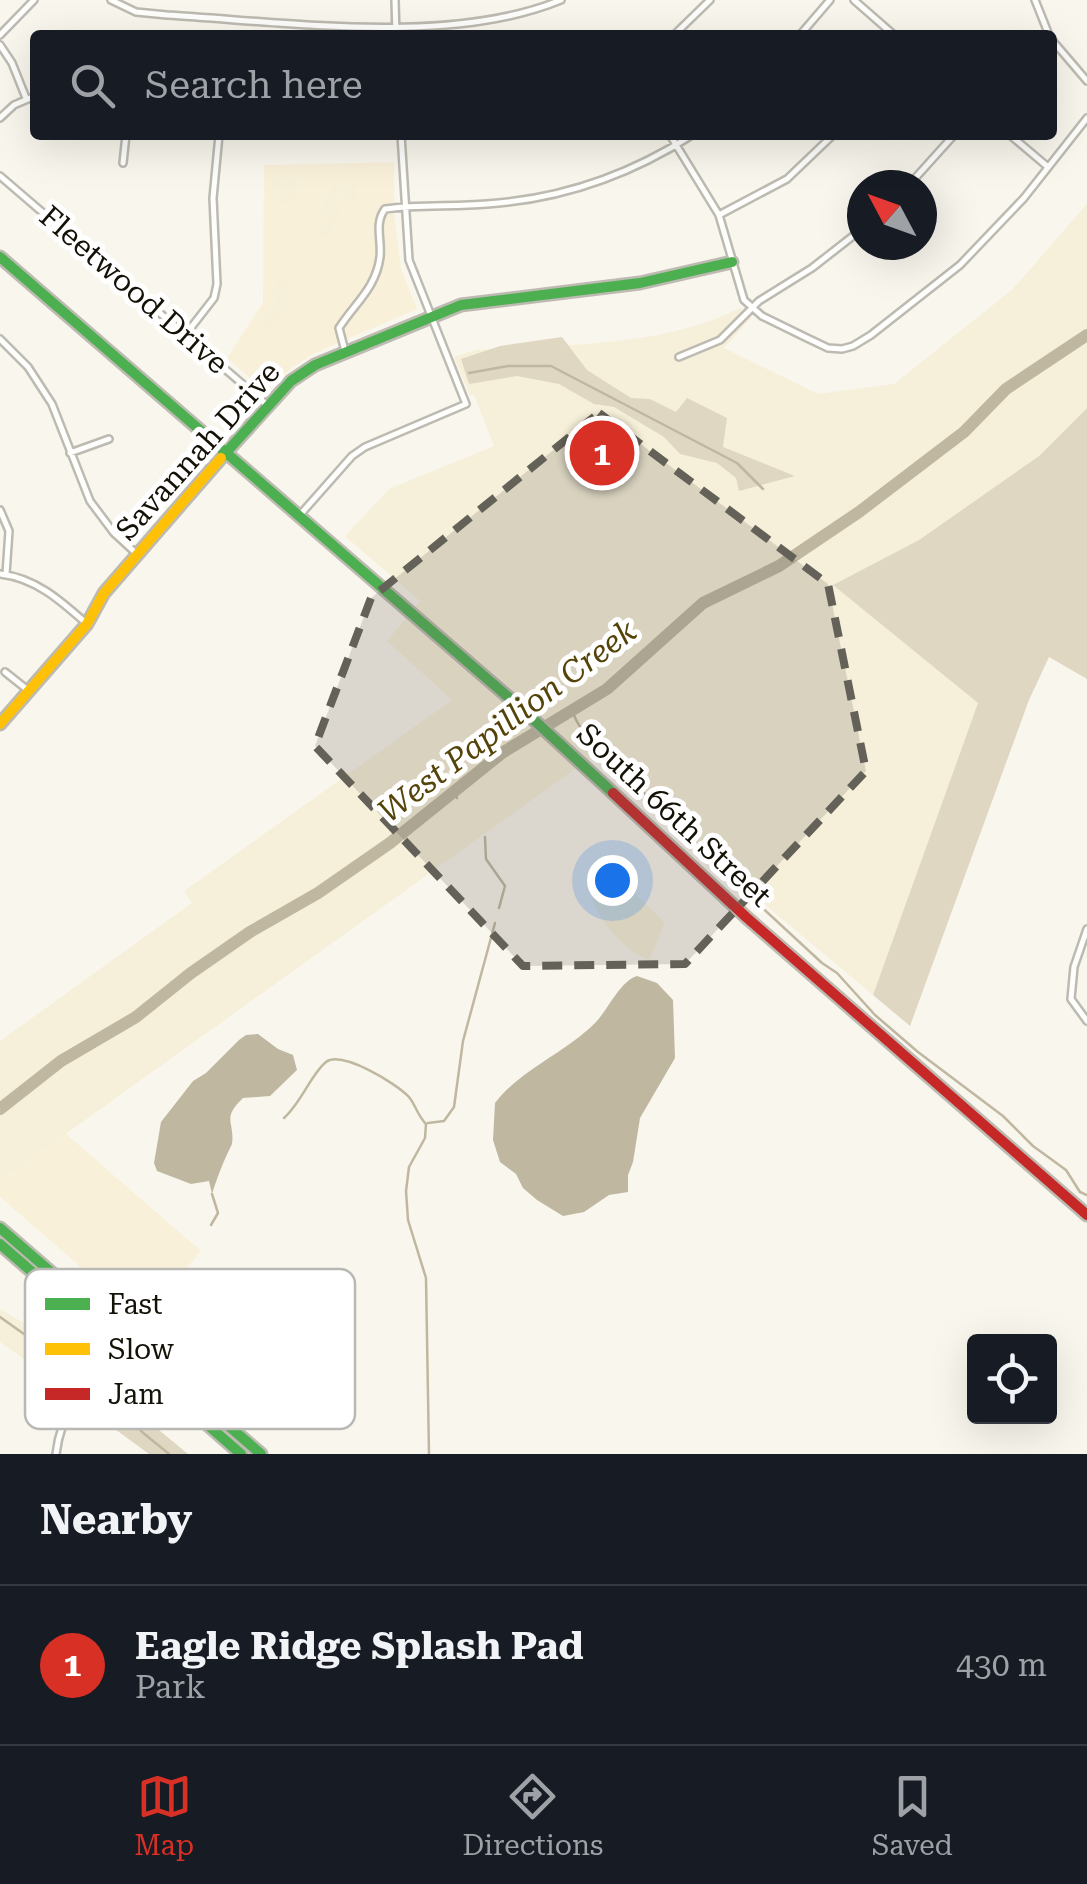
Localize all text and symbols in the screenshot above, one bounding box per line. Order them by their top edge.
search box [30,30,1057,140]
icon: search [65,58,120,113]
text: Search here [145,63,363,107]
north arrow [847,170,937,260]
street label: Fleetwood Drive [33,198,236,381]
street label: Savannah Drive [108,354,287,547]
pin: 1 [570,416,634,490]
water label: West Papillion Creek [371,611,644,830]
street label: South 66th Street [570,716,779,913]
your location [587,855,638,906]
legend [25,1269,355,1429]
text: Fast [108,1288,162,1321]
text: Slow [108,1333,175,1366]
map controls [967,1334,1057,1424]
button: locate [967,1334,1057,1424]
text: Jam [108,1378,164,1411]
text: Nearby [40,1495,192,1544]
text: Eagle Ridge Splash Pad [135,1624,584,1668]
text: 1 [64,1646,81,1684]
text: 430 m [956,1646,1047,1684]
text: Park [135,1668,206,1706]
tab: Map [134,1769,194,1862]
tab: Directions [462,1769,603,1862]
tab: Saved [872,1769,953,1862]

